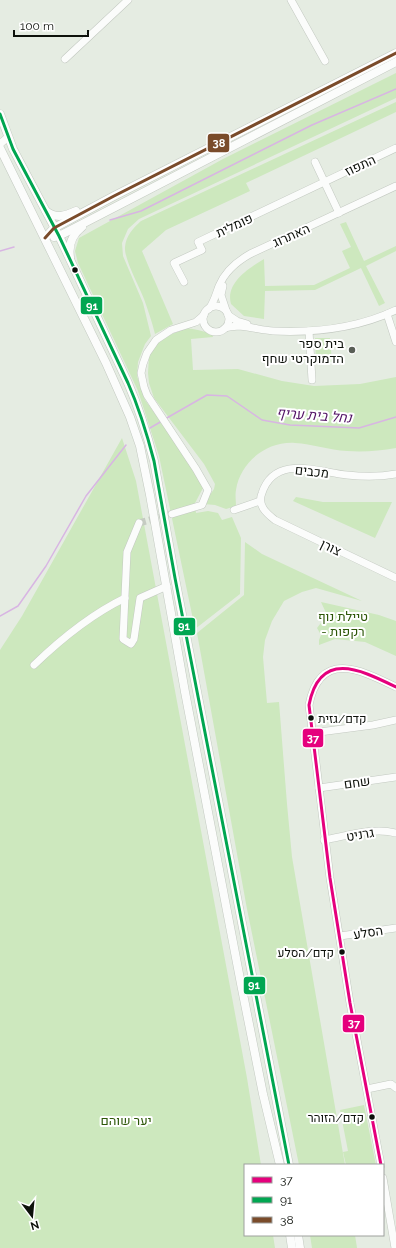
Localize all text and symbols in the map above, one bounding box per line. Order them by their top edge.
scale bar [14,12,88,38]
text: 100 m [20,19,54,33]
line badge: 38 [207,133,230,153]
text: 38 [213,137,226,150]
street label: התפוז [342,152,378,179]
street label: פומלית [213,210,255,240]
street label: האתרוג [270,221,312,250]
unlabelled marker [70,265,80,275]
line badge: 91 [80,296,103,315]
text: 91 [86,300,99,313]
place label: בית ספר הדמוקרטי שחף [262,336,344,366]
marker: בית ספר הדמוקרטי שחף [347,345,357,355]
water label: נחל בית עריף [276,404,353,426]
street label: מכבים [294,462,330,481]
street label: צורן [318,536,344,559]
park label: טיילת נוף - רקפות [318,609,368,639]
line badge: 91 [173,617,196,636]
text: 91 [178,620,191,633]
place label: קדם/גזית [318,712,367,726]
marker: קדם/גזית [306,713,316,723]
line badge: 37 [302,728,324,748]
text: 37 [307,732,320,745]
street label: שחם [343,773,371,792]
street label: גרניט [345,825,375,844]
street label: הסלע [352,923,384,942]
place label: קדם/הסלע [278,946,334,960]
marker: קדם/הסלע [337,947,347,957]
line badge: 91 [243,976,266,995]
text: 91 [248,979,261,992]
line badge: 37 [342,1014,365,1033]
text: 37 [348,1017,361,1030]
place label: קדם/הזוהר [308,1111,364,1125]
marker: קדם/הזוהר [367,1112,377,1122]
park label: יער שוהם [100,1113,152,1128]
legend [244,1164,384,1236]
text: 37 [280,1173,293,1187]
text: 91 [280,1193,292,1207]
north arrow [12,1196,52,1236]
text: 38 [280,1213,294,1227]
text: N [29,1218,40,1233]

